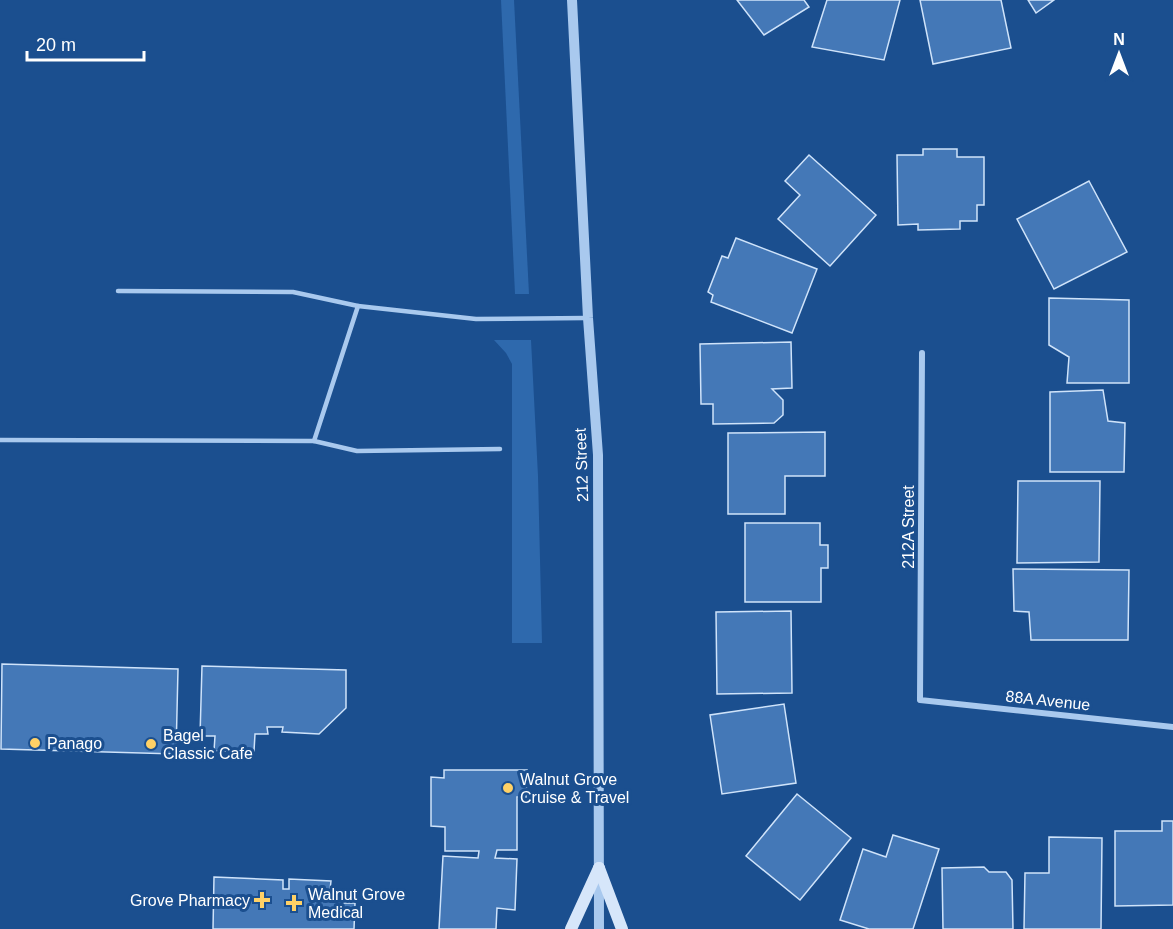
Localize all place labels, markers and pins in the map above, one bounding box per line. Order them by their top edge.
place label: Bagel Classic Cafe [163,727,253,762]
place label: Panago [47,735,102,752]
marker: Panago [28,736,42,750]
marker: Bagel Classic Cafe [144,737,158,751]
place label: Walnut Grove Cruise & Travel [520,771,629,806]
marker: Walnut Grove Cruise & Travel [501,781,515,795]
place label: Walnut Grove Medical [308,886,405,921]
place label: Grove Pharmacy [130,892,250,909]
marker: Grove Pharmacy [255,893,269,907]
marker: Walnut Grove Medical [285,894,303,912]

